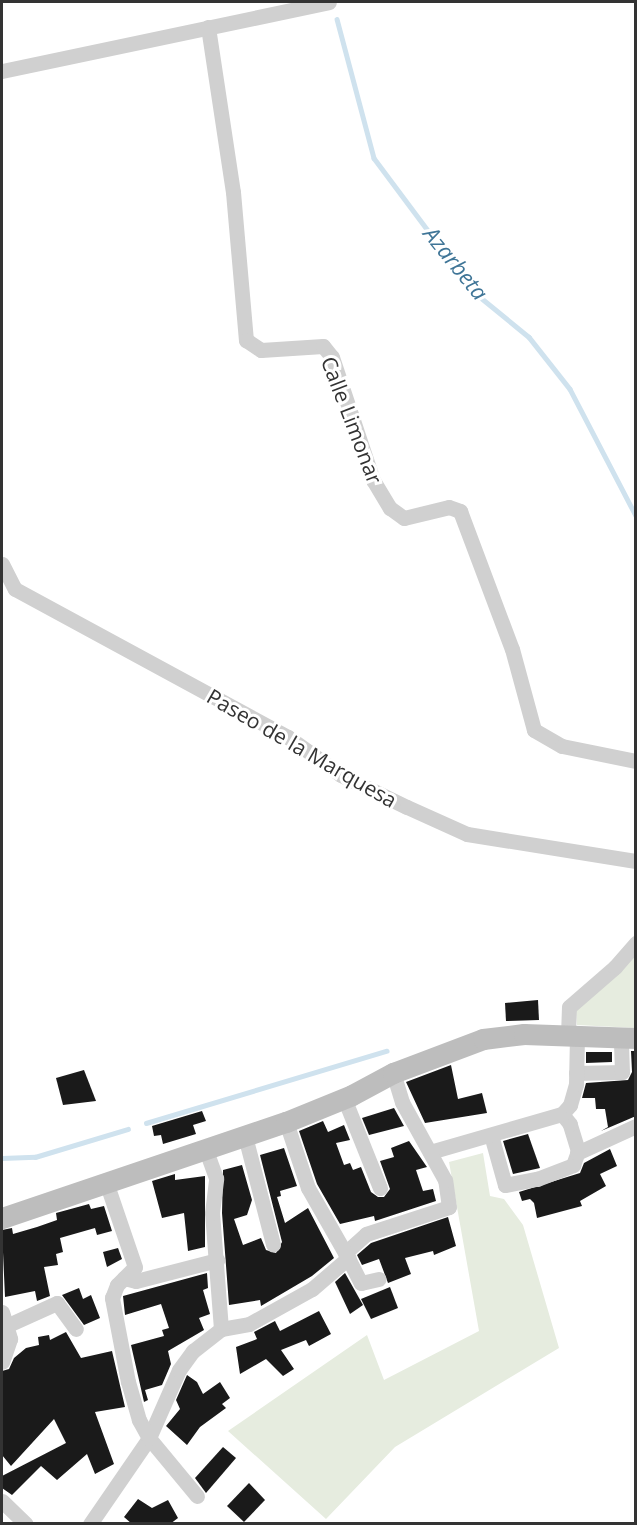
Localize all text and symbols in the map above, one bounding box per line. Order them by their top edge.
water label: Azarbeta [418,221,494,305]
street label: Calle Limonar [316,353,388,487]
street label: Paseo de la Marquesa [203,683,401,813]

